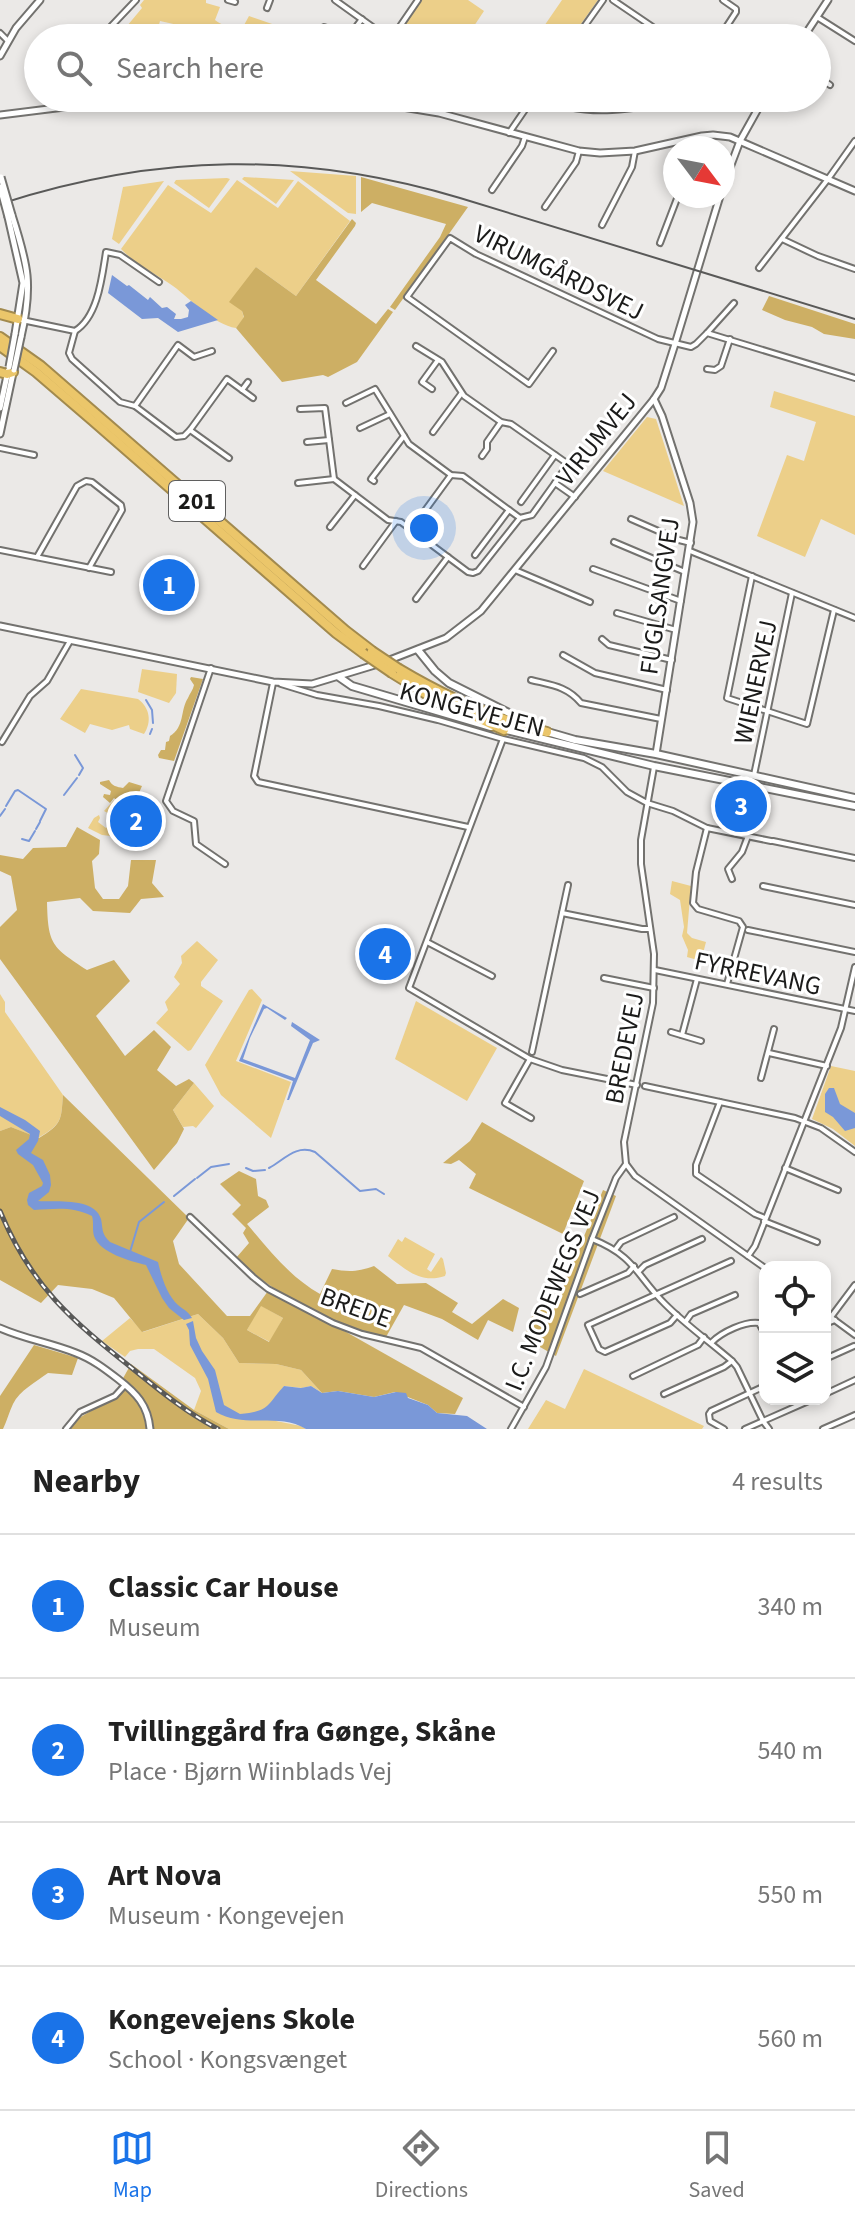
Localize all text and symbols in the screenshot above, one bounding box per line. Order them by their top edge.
search box [24,24,831,112]
icon: search [52,46,96,90]
text: Search here [116,47,264,90]
north arrow [663,136,735,208]
street label: VIRUMGÅRDSVEJ [468,215,650,330]
street label: VIRUMVEJ [547,385,645,494]
road number: 201 [169,481,225,521]
your location [404,508,444,548]
street label: FUGLSANGVEJ [630,515,689,677]
pin: 1 [143,555,195,615]
street label: WIENERVEJ [724,617,787,748]
street label: KONGEVEJEN [395,672,548,747]
pin: 3 [715,776,767,836]
pin: 2 [110,791,162,851]
pin: 4 [359,924,411,984]
street label: FYRREVANG [691,942,825,1005]
street label: BREDEVEJ [596,989,653,1107]
street label: I.C. MODEWEGS VEJ [495,1184,610,1397]
map controls [759,1261,831,1405]
button: locate [759,1261,831,1333]
street label: BREDE [315,1278,397,1337]
button: layers [759,1333,831,1405]
text: Nearby [32,1457,140,1506]
text: 4 results [732,1463,823,1500]
text: Classic Car House [108,1566,339,1609]
text: 1 [51,1588,65,1625]
text: 340 m [757,1588,823,1625]
text: Museum [108,1609,201,1646]
text: Tvillinggård fra Gønge, Skåne [108,1710,496,1753]
text: 2 [51,1732,65,1769]
text: 540 m [757,1732,823,1769]
text: Place · Bjørn Wiinblads Vej [108,1753,392,1790]
text: Art Nova [108,1854,222,1897]
text: 3 [51,1876,65,1913]
text: 550 m [757,1876,823,1913]
text: Museum · Kongevejen [108,1897,345,1934]
text: Kongevejens Skole [108,1998,355,2041]
text: 4 [51,2020,65,2057]
text: 560 m [757,2020,823,2057]
text: School · Kongsvænget [108,2041,347,2078]
tab: Map [110,2126,154,2206]
tab: Directions [375,2126,468,2206]
tab: Saved [689,2126,745,2206]

